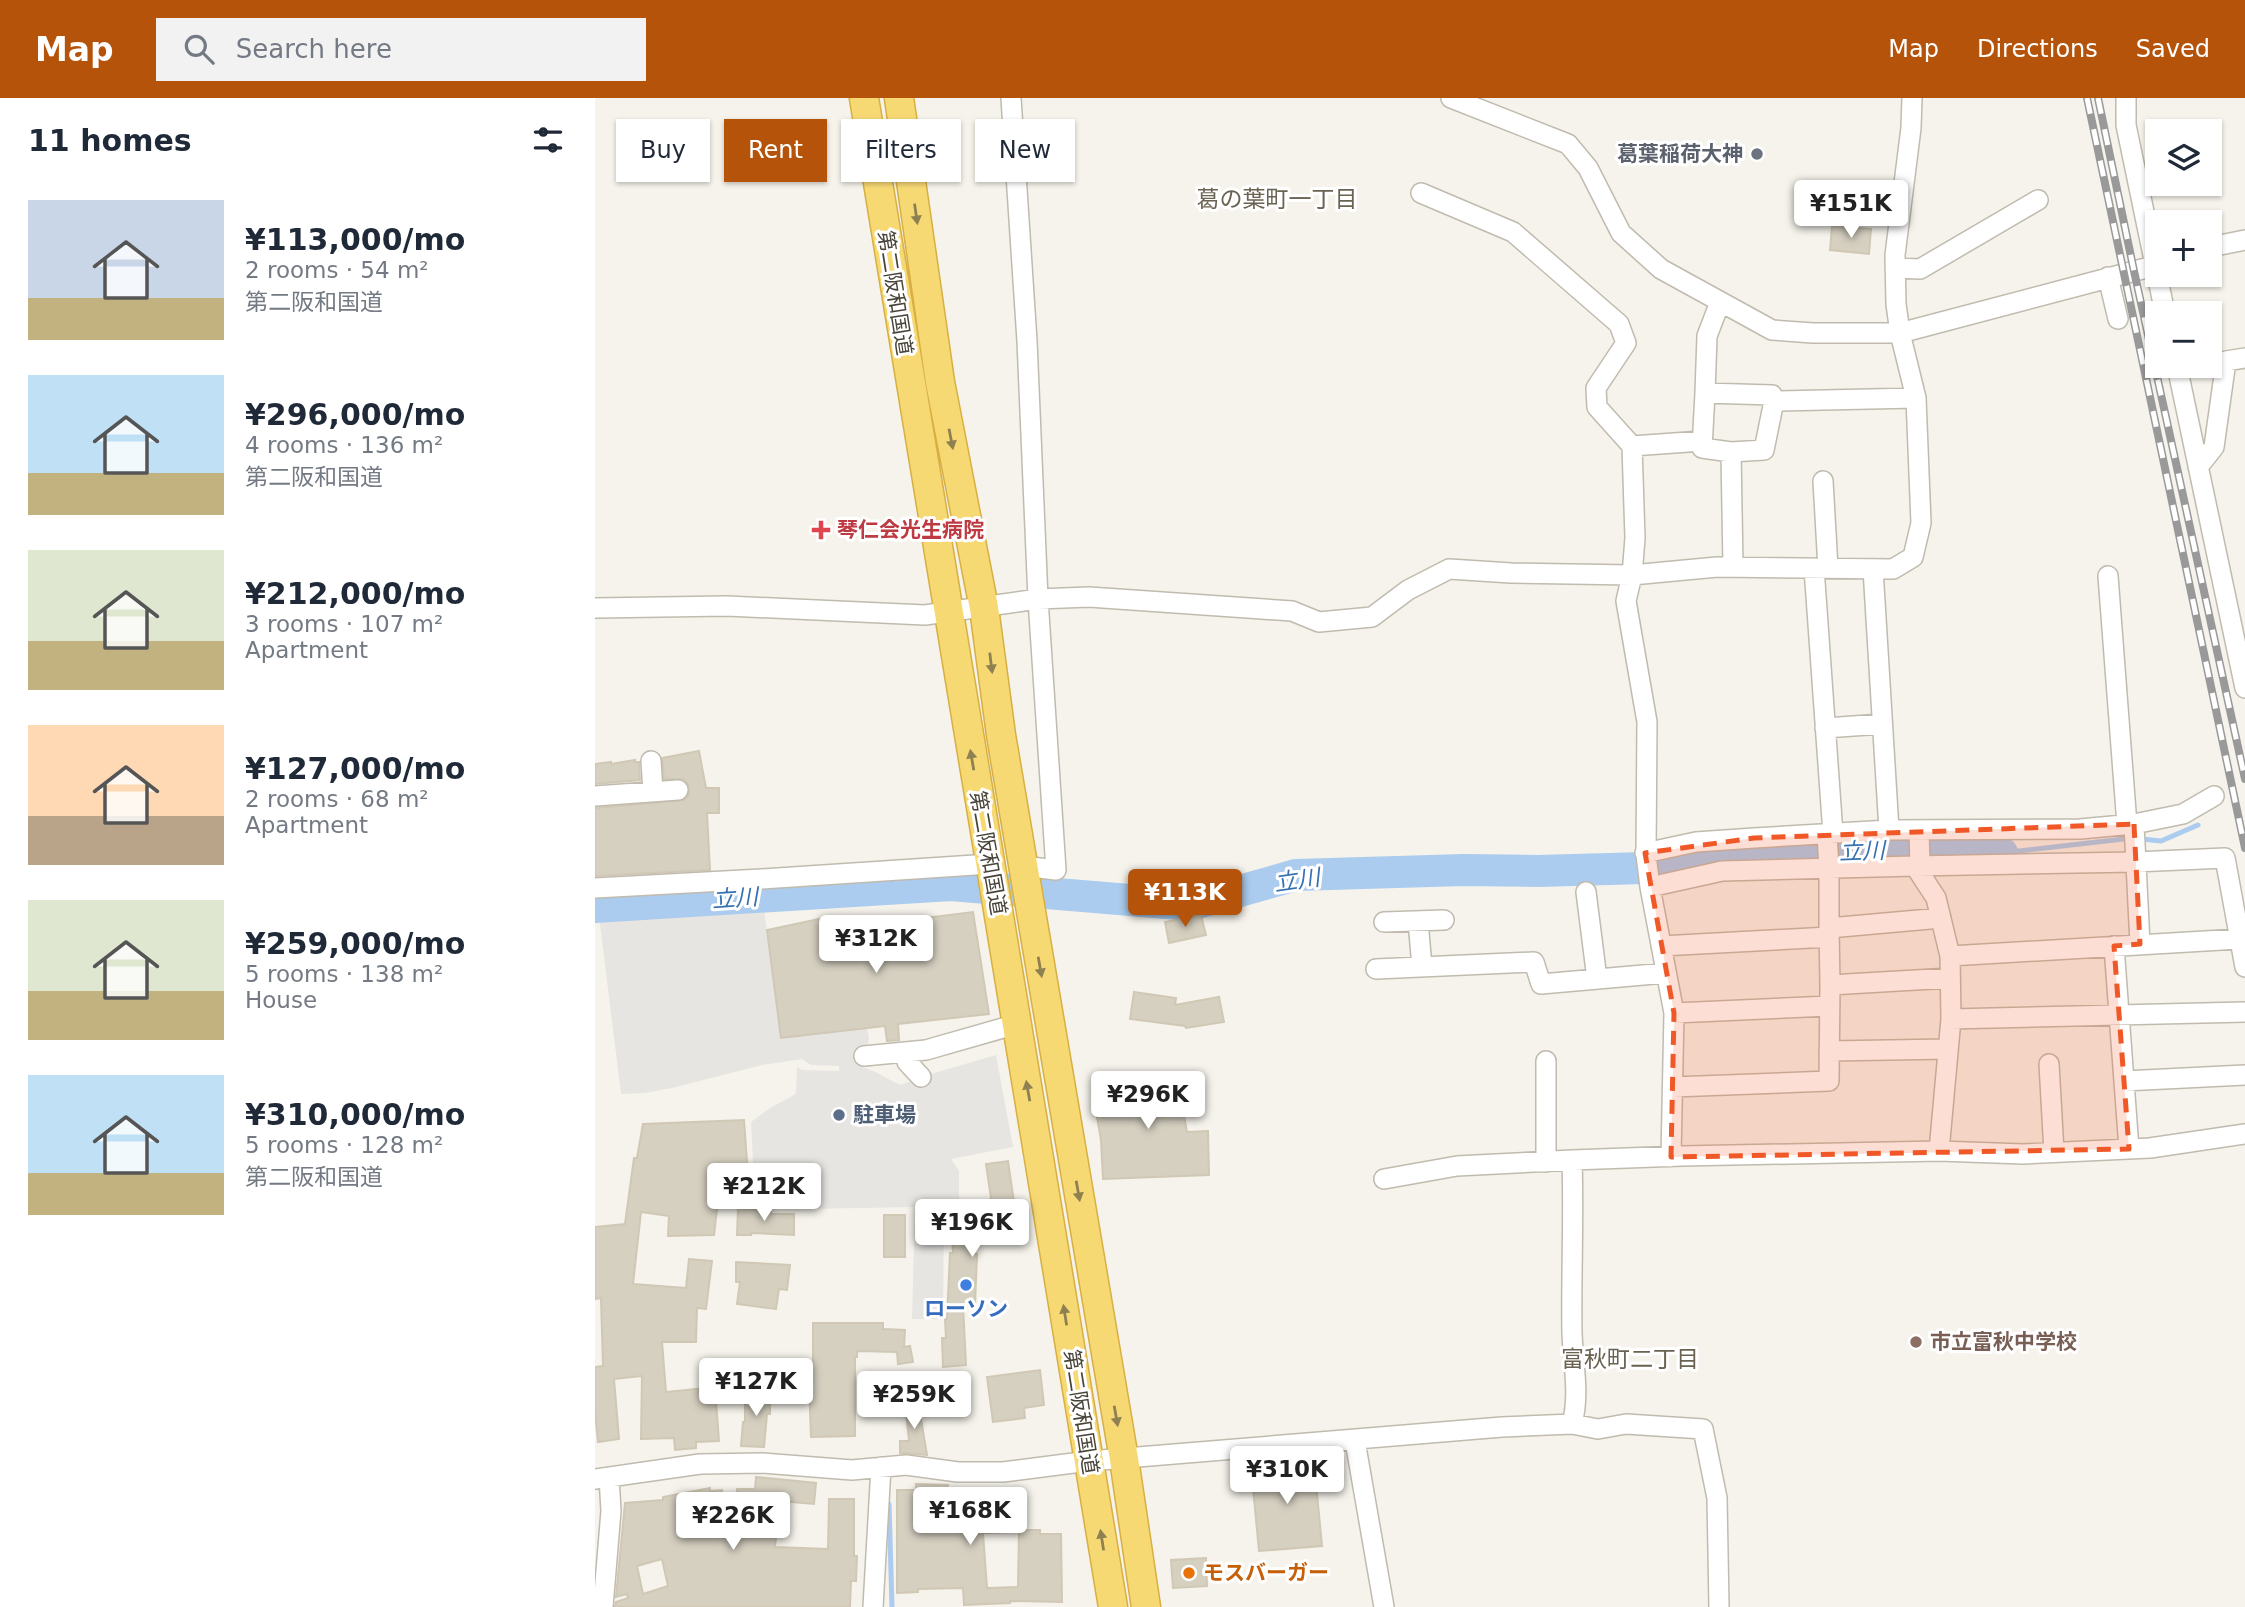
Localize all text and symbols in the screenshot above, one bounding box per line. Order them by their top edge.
search box [156,18,646,81]
text: Map [35,30,114,69]
icon: search [180,30,218,68]
text: Search here [236,34,392,64]
text: Map [1888,35,1939,63]
text: Directions [1977,35,2098,63]
text: Saved [2136,35,2210,63]
chip: Buy [616,119,710,182]
chip: Rent [724,119,827,182]
chip: Filters [841,119,961,182]
chip: New [975,119,1075,182]
map controls [2145,119,2222,378]
button: layers [2145,119,2222,196]
icon: filters [529,121,567,159]
text: 11 homes [28,123,192,158]
place label: 葛葉稲荷大神 [1617,142,1743,166]
marker: 葛葉稲荷大神 [1749,146,1765,162]
pin: ¥151K [1802,180,1900,240]
district label: 葛の葉町一丁目 [1197,186,1358,212]
text: ¥151K [1810,190,1892,216]
one-way arrow [911,203,922,225]
button: + [2145,210,2222,287]
text: ¥113,000/mo [245,222,465,257]
icon: home [84,228,168,312]
street label: 第二阪和国道 [873,229,917,357]
text: 2 rooms · 54 m² [245,257,429,283]
text: 第二阪和国道 [245,289,383,315]
button: − [2145,301,2222,378]
text: ¥296,000/mo [245,397,465,432]
icon: home [84,403,168,487]
one-way arrow [946,428,957,450]
text: 4 rooms · 136 m² [245,432,443,458]
text: 第二阪和国道 [245,464,383,490]
place label: 琴仁会光生病院 [837,518,984,542]
marker: 琴仁会光生病院 [811,520,831,540]
text: ¥212,000/mo [245,576,465,611]
icon: home [84,578,168,662]
text: 3 rooms · 107 m² [245,611,443,637]
text: Apartment [245,637,368,663]
one-way arrow [986,652,997,674]
one-way arrow [966,749,977,771]
text: ¥127,000/mo [245,751,465,786]
icon: home [84,753,168,837]
text: 2 rooms · 68 m² [245,786,429,812]
street label: 第二阪和国道 [965,789,1011,917]
text: Apartment [245,812,368,838]
water label: 立川 [1839,837,1888,865]
water label: 立川 [1272,864,1325,896]
pin: ¥113K [1136,870,1234,929]
text: ¥113K [1144,879,1226,905]
water label: 立川 [711,883,762,913]
pin: ¥312K [827,916,925,975]
text: ¥312K [835,925,917,951]
text: ¥259,000/mo [245,926,465,961]
icon: home [84,928,168,1012]
one-way arrow [1035,956,1046,978]
text: 5 rooms · 138 m² [245,961,443,987]
text: House [245,987,317,1013]
pin: ¥296K [1099,1072,1197,1131]
one-way arrow [1022,1080,1033,1102]
text: ¥296K [1107,1081,1189,1107]
text: ¥310,000/mo [245,1097,465,1132]
icon: home [84,1103,168,1187]
place label: 駐車場 [853,1103,916,1127]
marker: 駐車場 [831,1107,847,1123]
text: 5 rooms · 128 m² [245,1132,443,1158]
text: 第二阪和国道 [245,1164,383,1190]
pin: ¥212K [715,1164,813,1223]
text: ¥212K [723,1173,805,1199]
one-way arrow [1073,1180,1084,1202]
pin: ¥196K [923,1200,1021,1259]
text: ¥196K [931,1209,1013,1235]
marker: ローソン [958,1277,974,1293]
place label: ローソン [924,1297,1008,1321]
one-way arrow [1059,1304,1070,1326]
place label: 市立富秋中学校 [1930,1330,2077,1354]
marker: 市立富秋中学校 [1908,1334,1924,1350]
district label: 富秋町二丁目 [1561,1346,1699,1372]
street label: 第二阪和国道 [1059,1348,1103,1476]
pin: ¥127K [707,1358,805,1418]
text: ¥127K [715,1368,797,1394]
pin: ¥259K [865,1372,963,1431]
text: ¥259K [873,1381,955,1407]
one-way arrow [1111,1405,1122,1427]
pin: ¥310K [1238,1446,1336,1506]
text: ¥310K [1246,1456,1328,1482]
pin: ¥168K [921,1488,1019,1547]
pin: ¥226K [684,1492,782,1552]
text: ¥168K [929,1497,1011,1523]
text: ¥226K [692,1502,774,1528]
one-way arrow [1096,1529,1107,1551]
place label: モスバーガー [1203,1561,1329,1585]
marker: モスバーガー [1181,1565,1197,1581]

